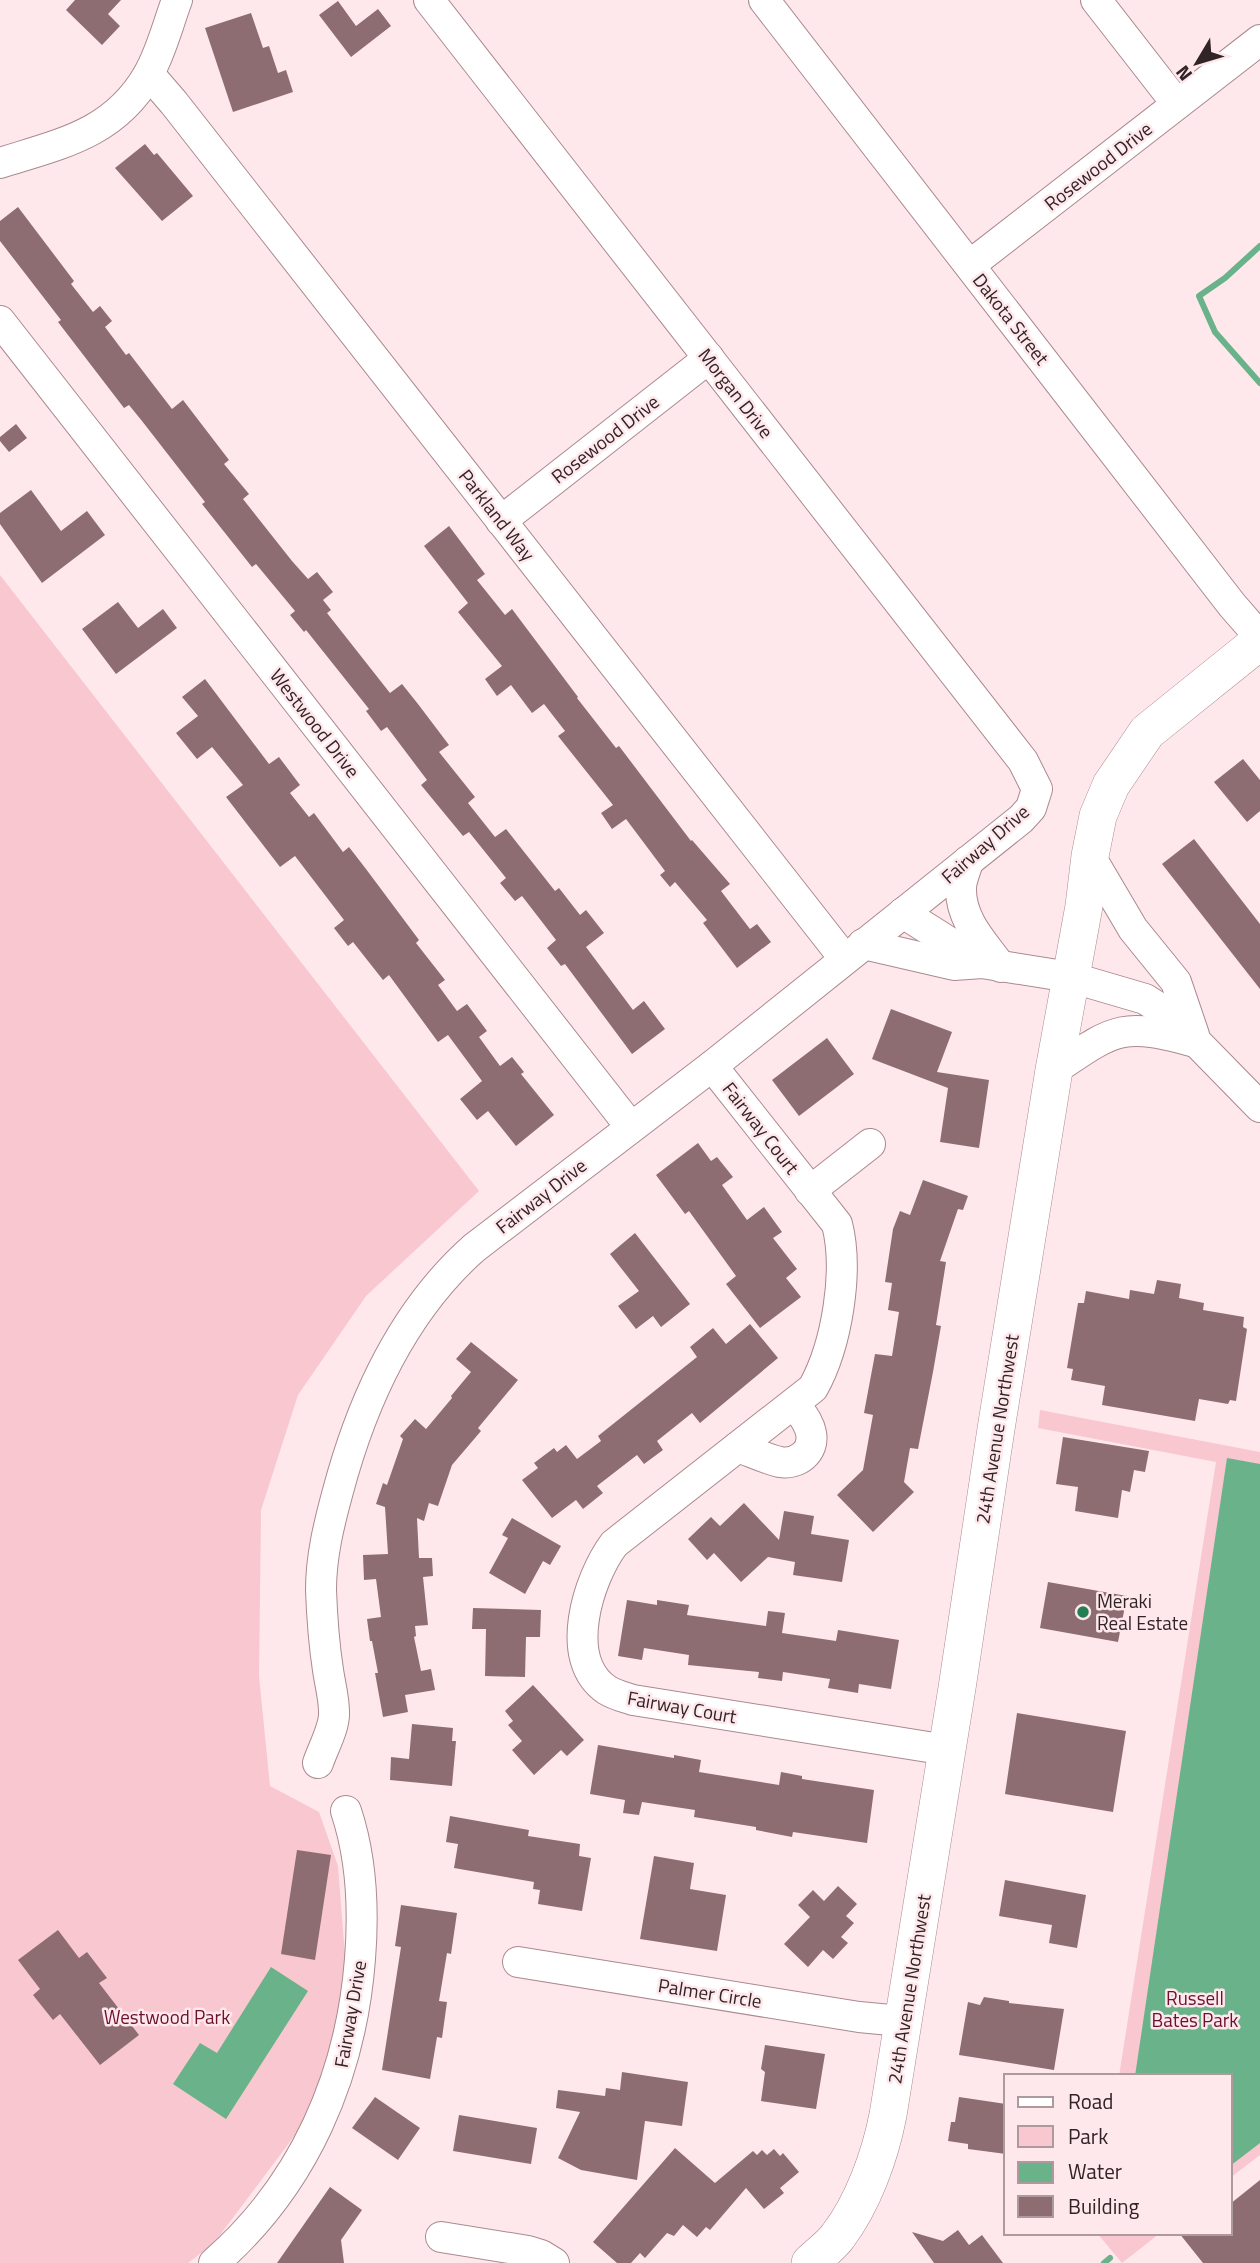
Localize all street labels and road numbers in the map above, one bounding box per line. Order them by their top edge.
street label: Rosewood Drive [1037,114,1158,217]
street label: Dakota Street [966,266,1057,371]
street label: Morgan Drive [692,341,781,444]
street label: Rosewood Drive [544,387,665,490]
street label: Parkland Way [452,462,543,567]
street label: Westwood Drive [263,662,367,784]
street label: Fairway Drive [934,797,1035,890]
street label: Fairway Court [716,1075,807,1180]
street label: Fairway Drive [489,1151,592,1240]
street label: 24th Avenue Northwest [967,1332,1026,1526]
street label: Fairway Court [625,1683,739,1730]
street label: 24th Avenue Northwest [879,1892,938,2086]
street label: Fairway Drive [326,1958,373,2070]
street label: Palmer Circle [656,1970,764,2015]

